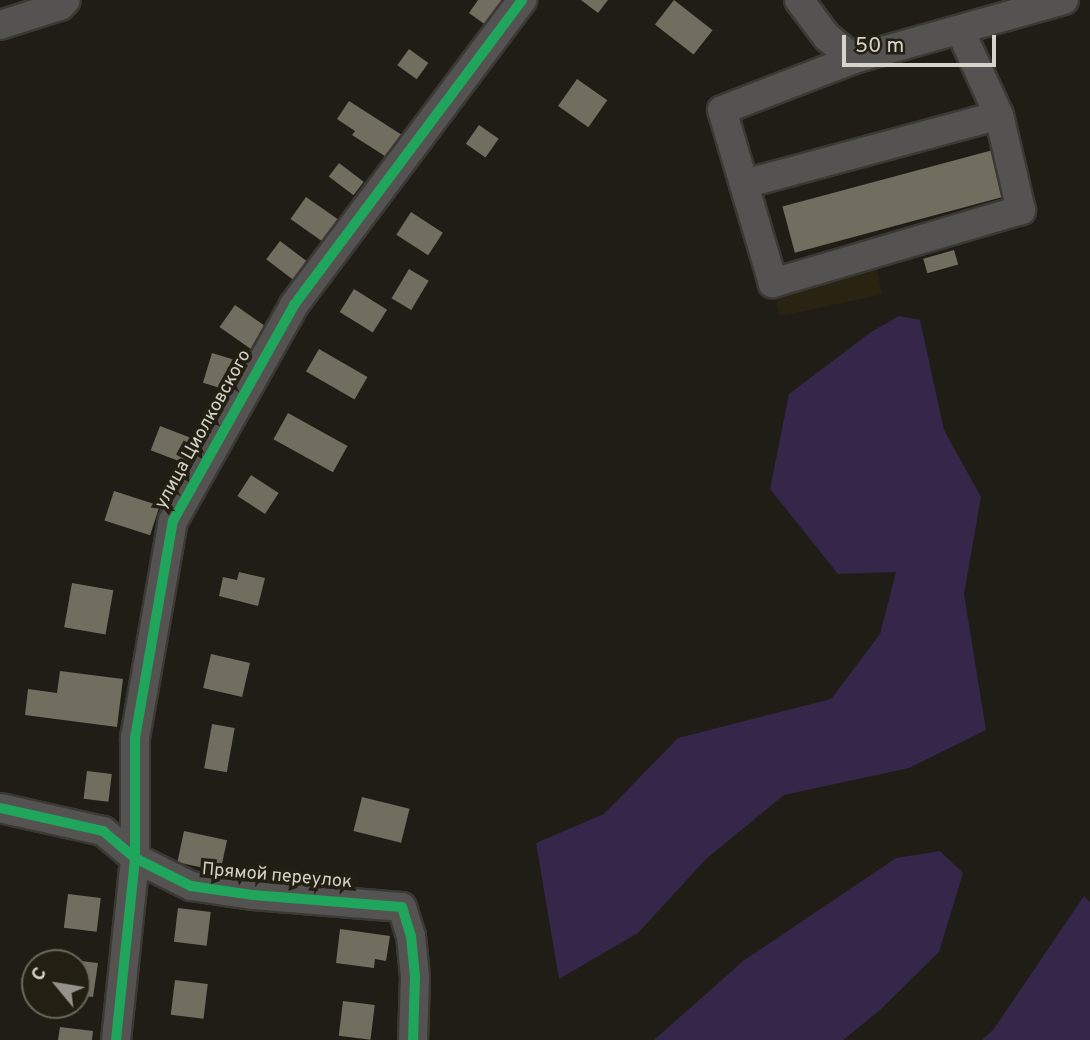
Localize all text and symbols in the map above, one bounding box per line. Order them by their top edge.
scale bar [845,21,999,65]
text: 50 m [855,33,904,60]
street label: улица Циолковского [151,347,257,513]
street label: Прямой переулок [201,860,353,894]
north arrow [21,949,91,1019]
text: С [26,963,53,986]

